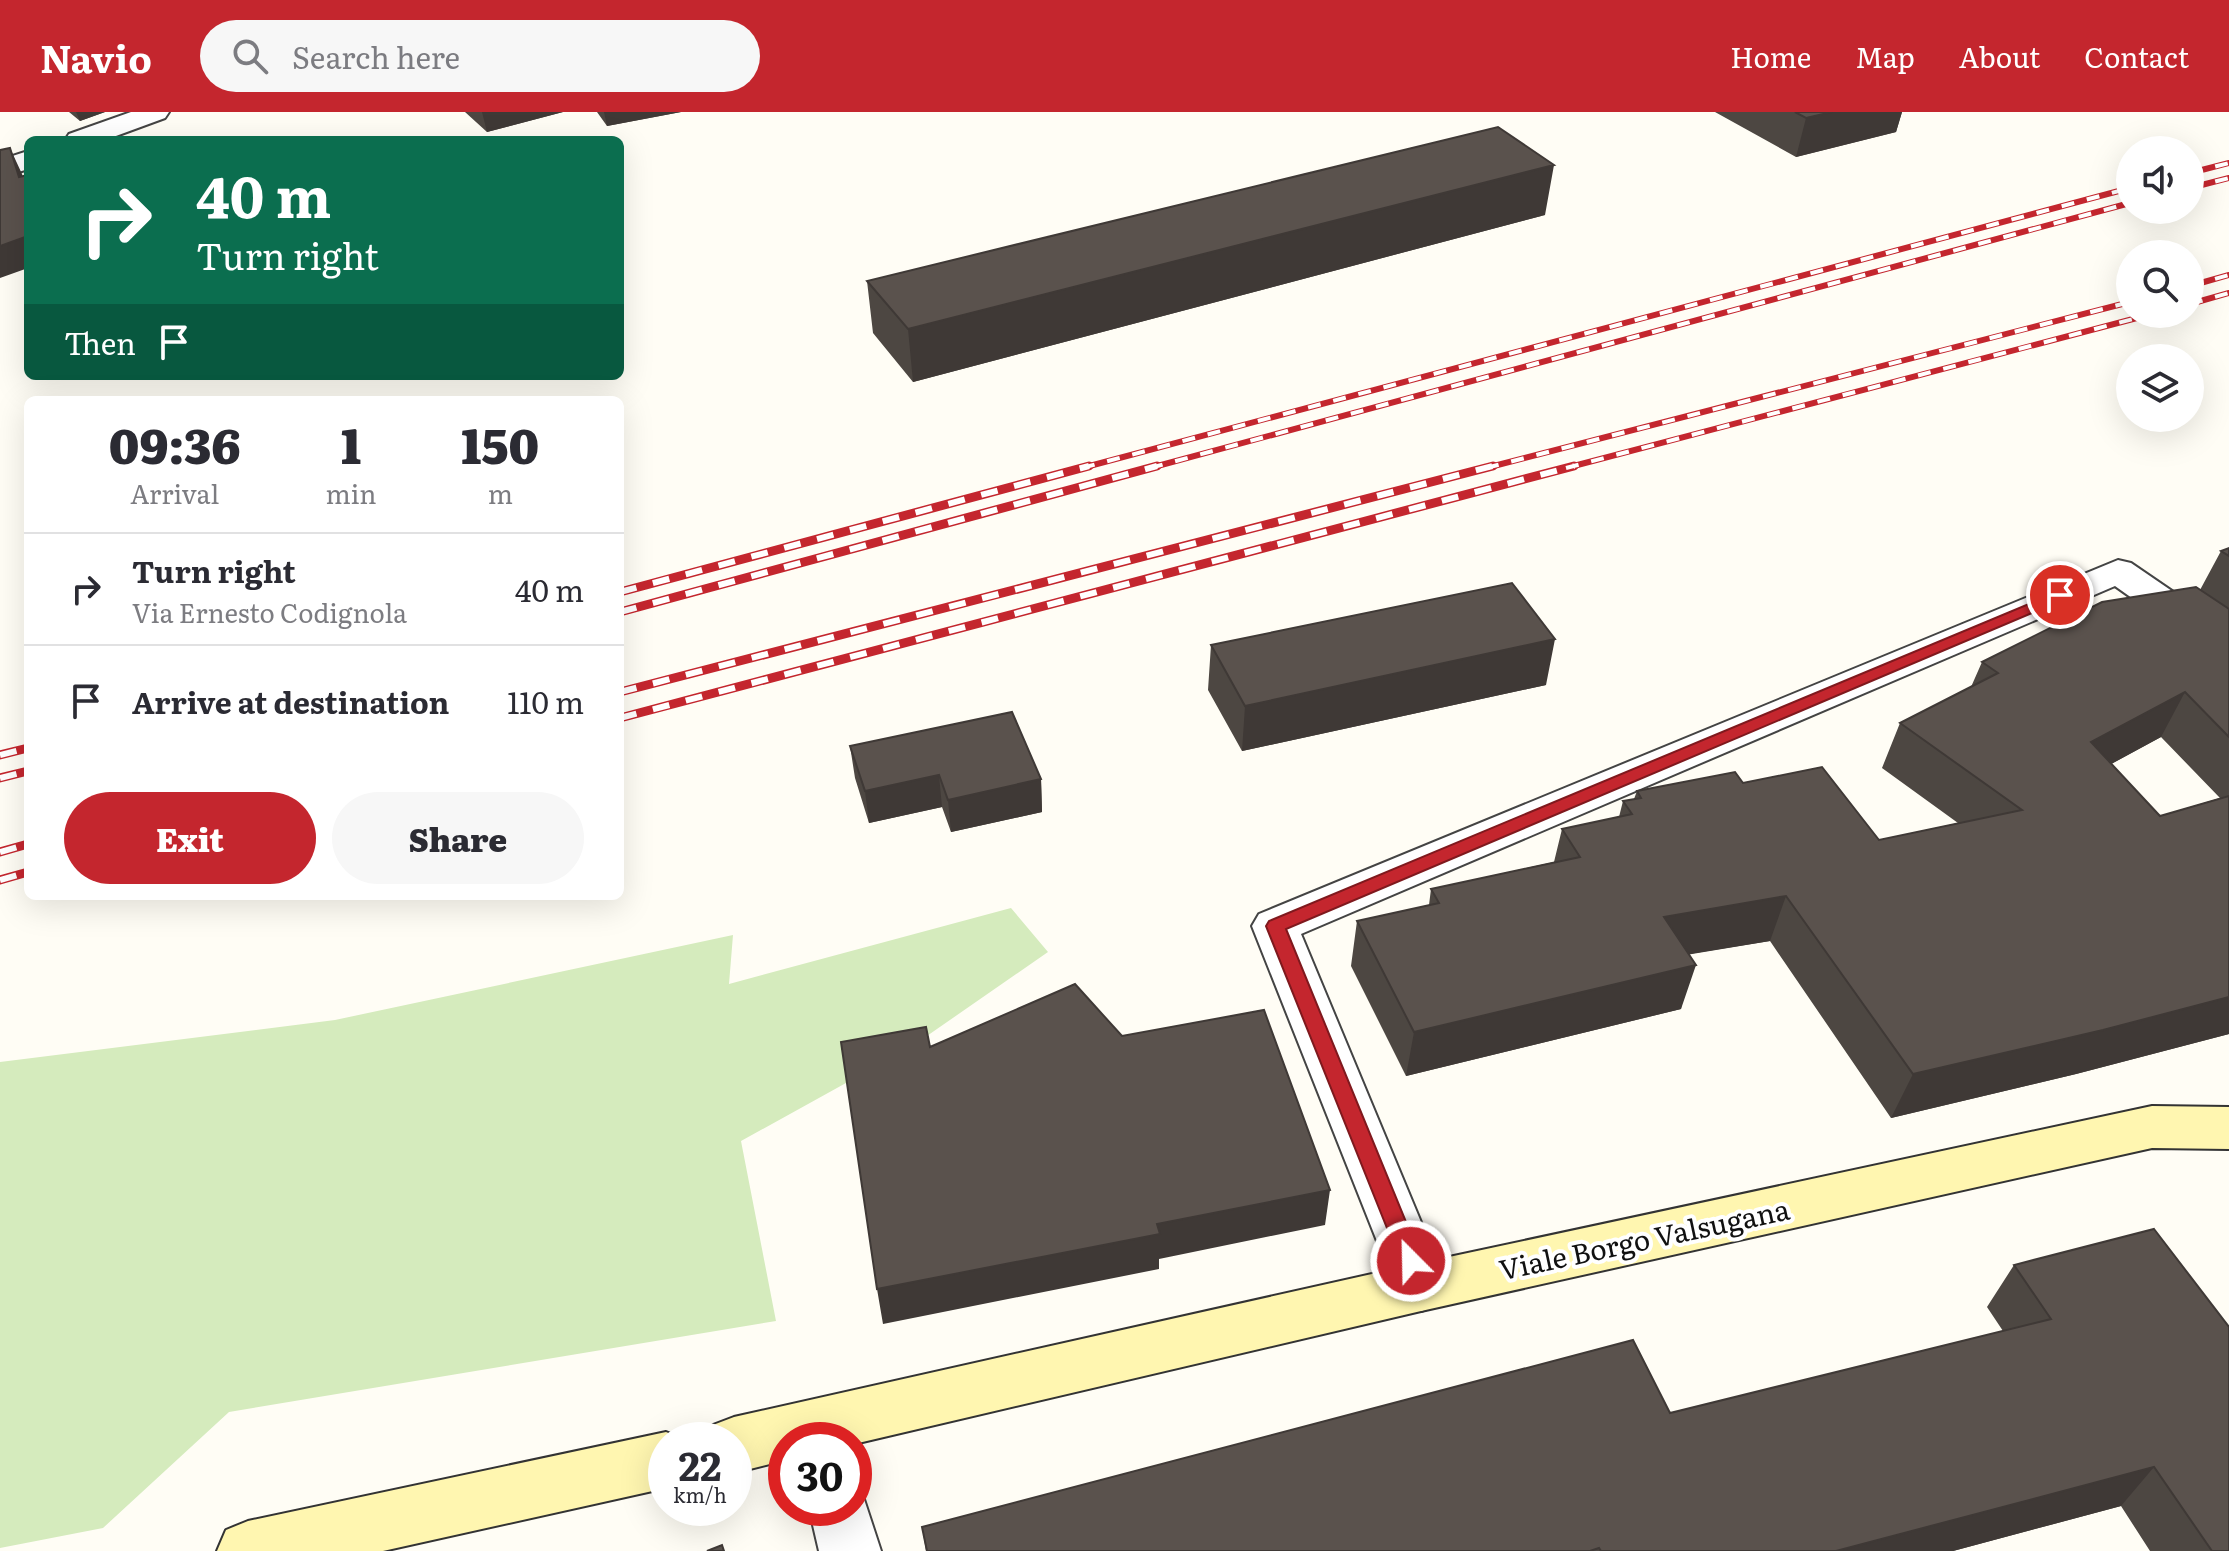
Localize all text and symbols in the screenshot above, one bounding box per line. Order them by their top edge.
search box [200,20,760,92]
text: Navio [40,28,152,85]
icon: search [228,34,272,78]
text: Search here [292,34,460,78]
text: Home [1730,35,1811,77]
text: Map [1855,35,1915,77]
text: About [1959,35,2040,77]
text: Contact [2084,35,2189,77]
map controls [2116,136,2204,432]
button: sound [2116,136,2204,224]
text: 40 m [196,152,331,235]
icon: right [64,168,168,272]
text: Turn right [196,228,379,281]
button: search [2116,240,2204,328]
text: Then [64,320,136,364]
icon: arrive [152,320,196,364]
button: layers [2116,344,2204,432]
text: 09:36 [109,408,241,479]
text: 1 [341,408,361,479]
text: 150 [461,408,539,479]
text: Arrival [130,473,219,512]
text: min [325,473,377,512]
text: m [488,473,513,512]
text: Turn right [132,548,296,592]
pin [2026,561,2094,629]
icon: right [64,567,108,611]
text: 40 m [515,567,584,611]
icon: arrive [2038,573,2082,617]
text: Via Ernesto Codignola [132,592,407,631]
icon: arrive [64,679,108,723]
text: Arrive at destination [132,679,449,723]
text: 110 m [507,679,584,723]
button: Exit [64,792,316,884]
button: Share [332,792,584,884]
street label: Viale Borgo Valsugana [1495,1187,1793,1289]
position arrow [1369,1219,1453,1303]
speed limit sign: 30 [768,1422,872,1526]
text: 22 [679,1434,721,1493]
text: km/h [673,1479,727,1509]

